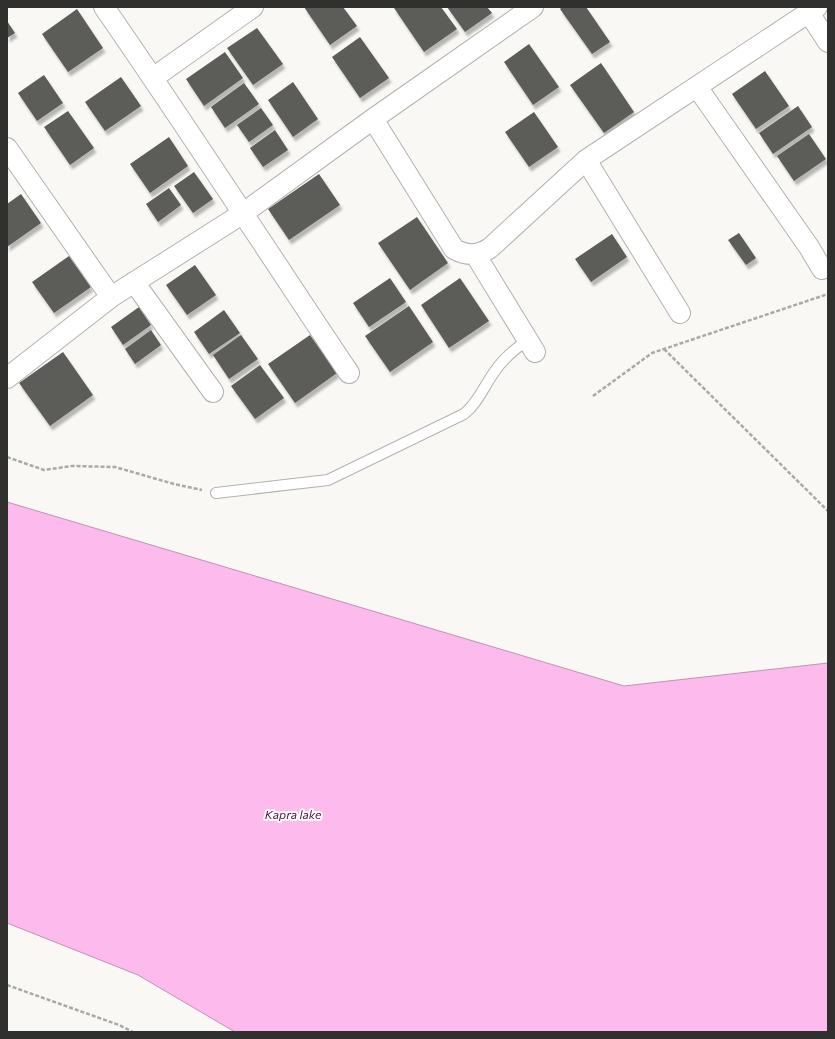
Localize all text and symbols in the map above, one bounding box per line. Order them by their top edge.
water label: Kapra lake [265,807,322,821]

